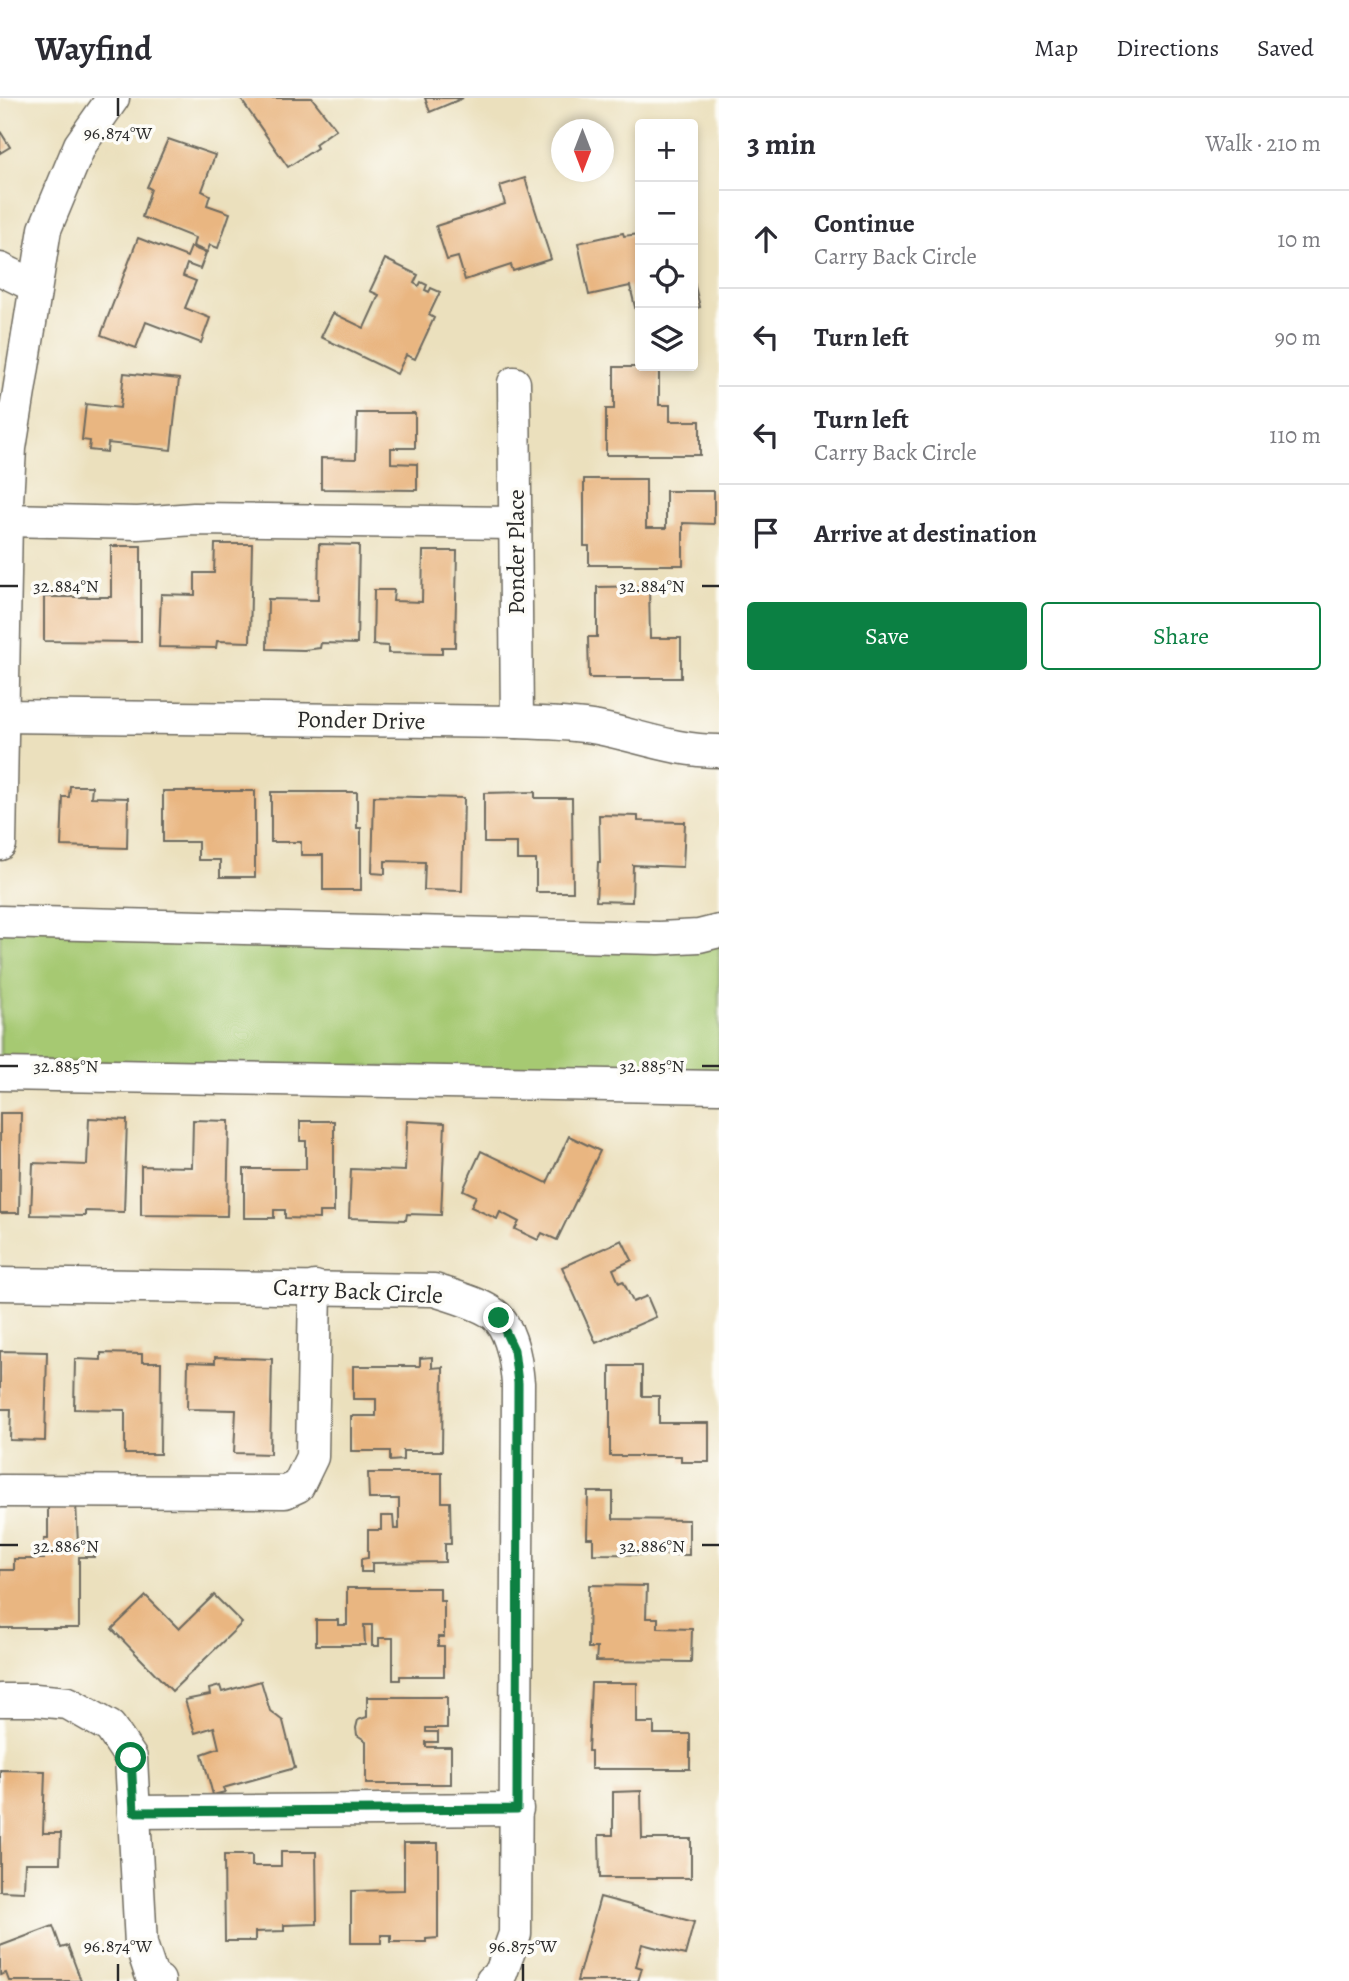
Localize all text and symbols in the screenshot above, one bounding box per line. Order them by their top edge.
text: Wayfind [35,26,152,71]
text: Map [1034,32,1078,64]
text: Directions [1116,32,1219,64]
text: Saved [1257,32,1314,64]
north arrow [551,119,614,182]
map controls [635,119,698,371]
button: + [635,119,698,182]
text: 96.874°W [84,121,153,145]
text: 3 min [747,124,816,164]
text: Walk · 210 m [1205,128,1321,159]
button: − [635,182,698,245]
text: Continue [814,206,915,241]
icon: ahead [747,220,785,258]
text: 10 m [1277,224,1321,255]
text: Carry Back Circle [814,241,977,272]
button: locate [635,245,698,308]
button: layers [635,308,698,371]
icon: left [747,318,785,356]
text: Turn left [814,320,909,355]
text: 90 m [1275,322,1321,353]
text: Turn left [814,402,909,437]
icon: left [747,416,785,454]
text: 110 m [1269,420,1321,451]
text: Carry Back Circle [814,437,977,468]
street label: Ponder Place [500,489,532,615]
icon: arrive [747,514,785,552]
text: Arrive at destination [814,516,1037,551]
text: 32.884°N [33,574,99,598]
text: 32.884°N [619,574,685,598]
button: Save [747,602,1027,670]
button: Share [1041,602,1321,670]
street label: Ponder Drive [296,703,426,737]
text: 32.885°N [33,1054,99,1078]
text: 32.885°N [619,1054,685,1078]
street label: Carry Back Circle [272,1271,444,1311]
route end [483,1302,514,1333]
text: 32.886°N [33,1534,99,1558]
text: 32.886°N [619,1534,685,1558]
route start [115,1742,146,1773]
text: 96.874°W [84,1934,153,1958]
text: 96.875°W [489,1934,557,1958]

